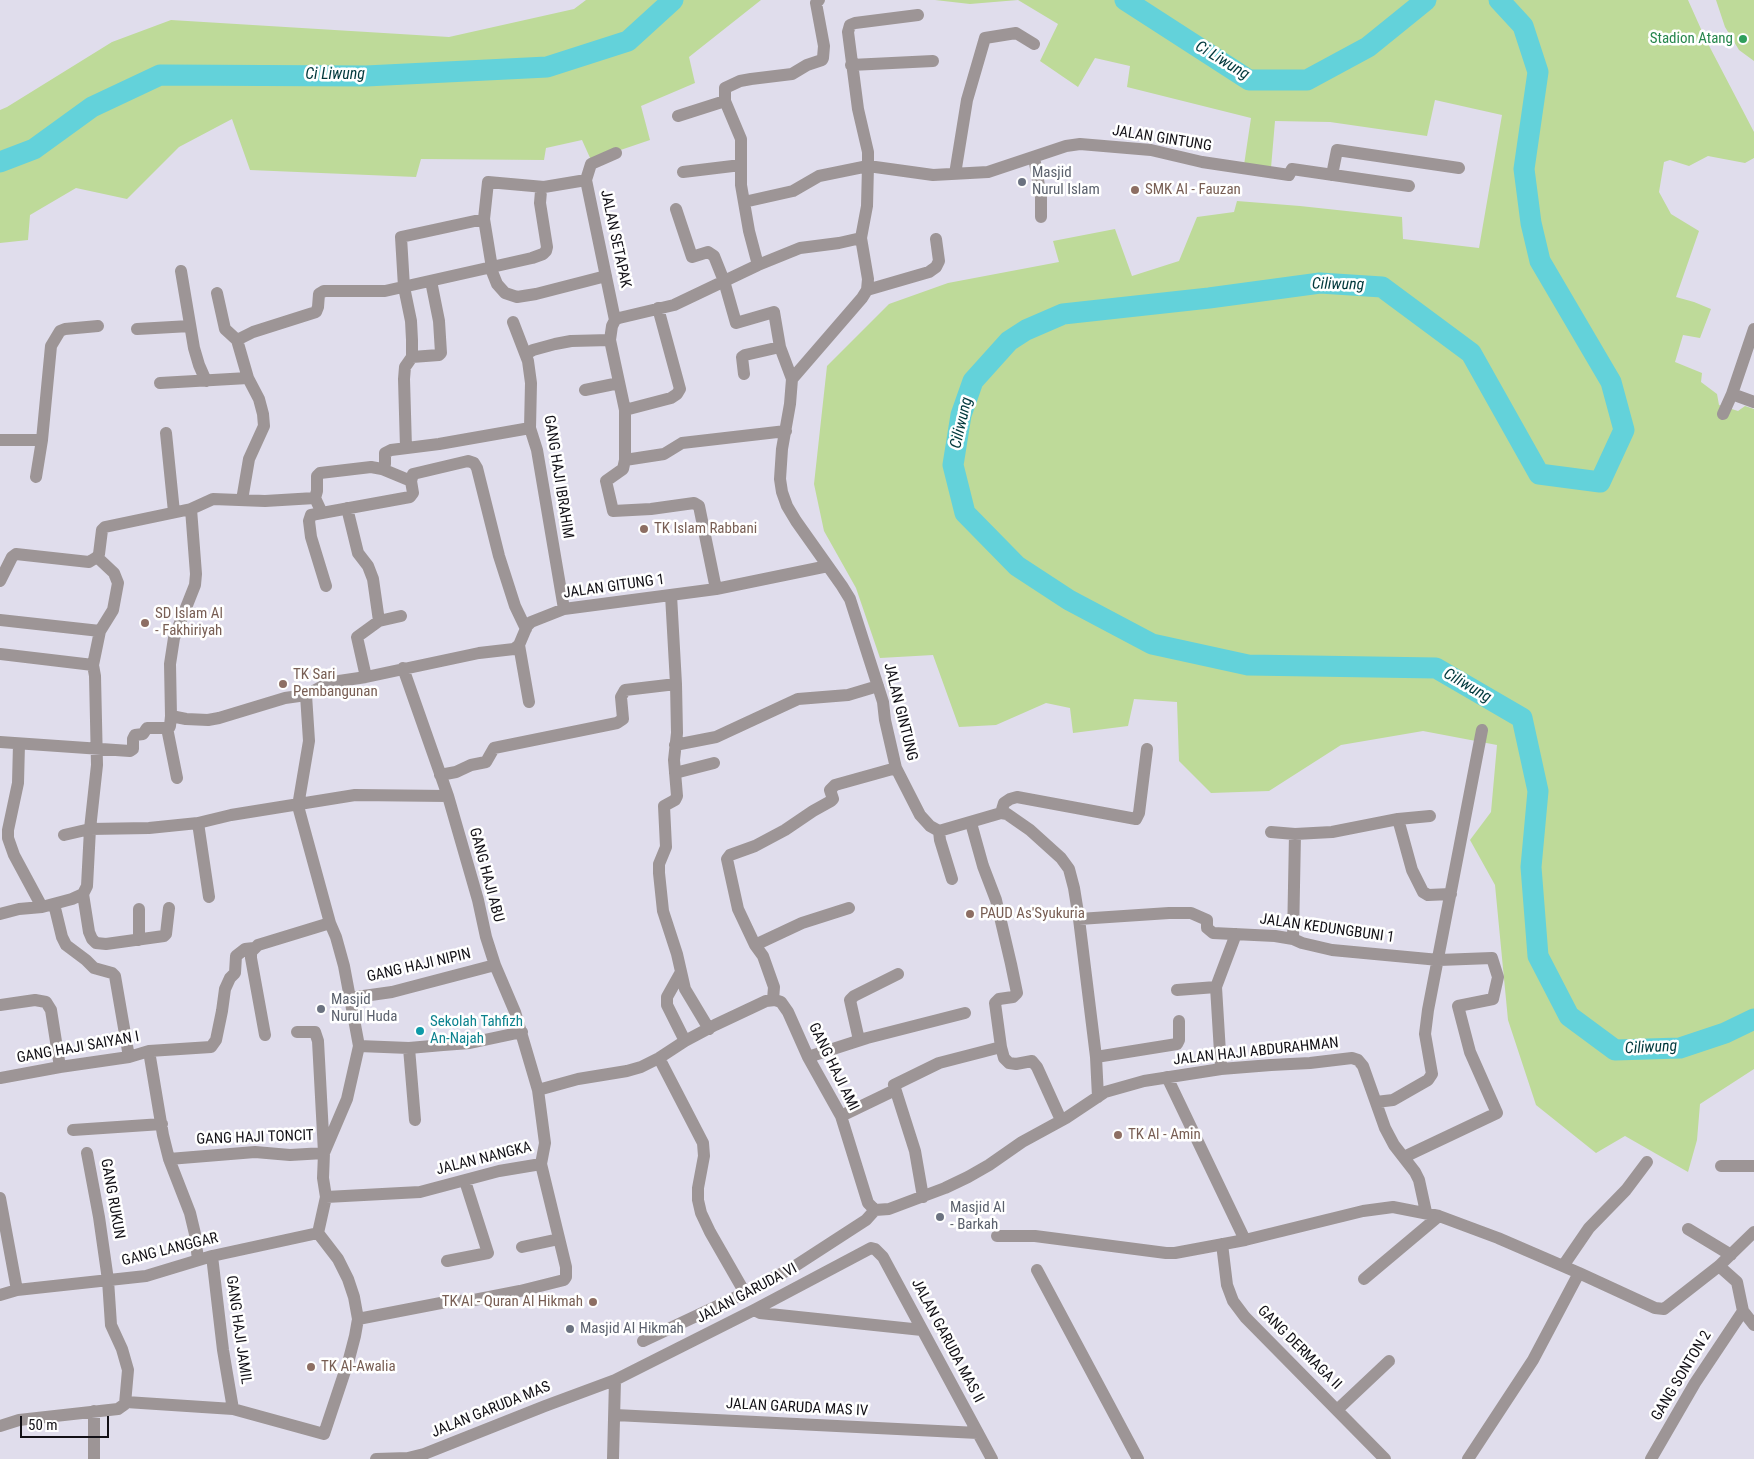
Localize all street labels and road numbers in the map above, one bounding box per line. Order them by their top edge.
street label: JALAN GINTUNG [1111,122,1213,156]
street label: JALAN SETAPAK [596,188,634,290]
street label: GANG HAJI IBRAHIM [539,414,577,540]
street label: JALAN GITUNG 1 [562,571,666,603]
street label: JALAN GINTUNG [879,661,921,763]
street label: GANG HAJI ABU [465,826,507,924]
street label: JALAN KEDUNGBUNI 1 [1259,911,1395,947]
street label: GANG HAJI NIPIN [365,945,473,987]
street label: GANG HAJI AMI [804,1020,862,1114]
street label: GANG HAJI SAIYAN I [15,1028,141,1068]
street label: JALAN HAJI ABDURAHMAN [1172,1034,1340,1070]
street label: GANG HAJI TONCIT [196,1127,314,1149]
street label: JALAN NANGKA [435,1138,533,1180]
street label: GANG RUKUN [96,1157,128,1241]
street label: GANG LANGGAR [120,1229,220,1271]
street label: JALAN GARUDA VI [694,1260,800,1328]
street label: GANG HAJI JAMIL [221,1274,255,1386]
street label: JALAN GARUDA MAS II [907,1276,987,1406]
street label: GANG DERMAGA II [1253,1302,1345,1394]
street label: GANG SONTON 2 [1648,1328,1716,1424]
street label: JALAN GARUDA MAS [429,1378,553,1442]
street label: JALAN GARUDA MAS IV [725,1395,869,1421]

